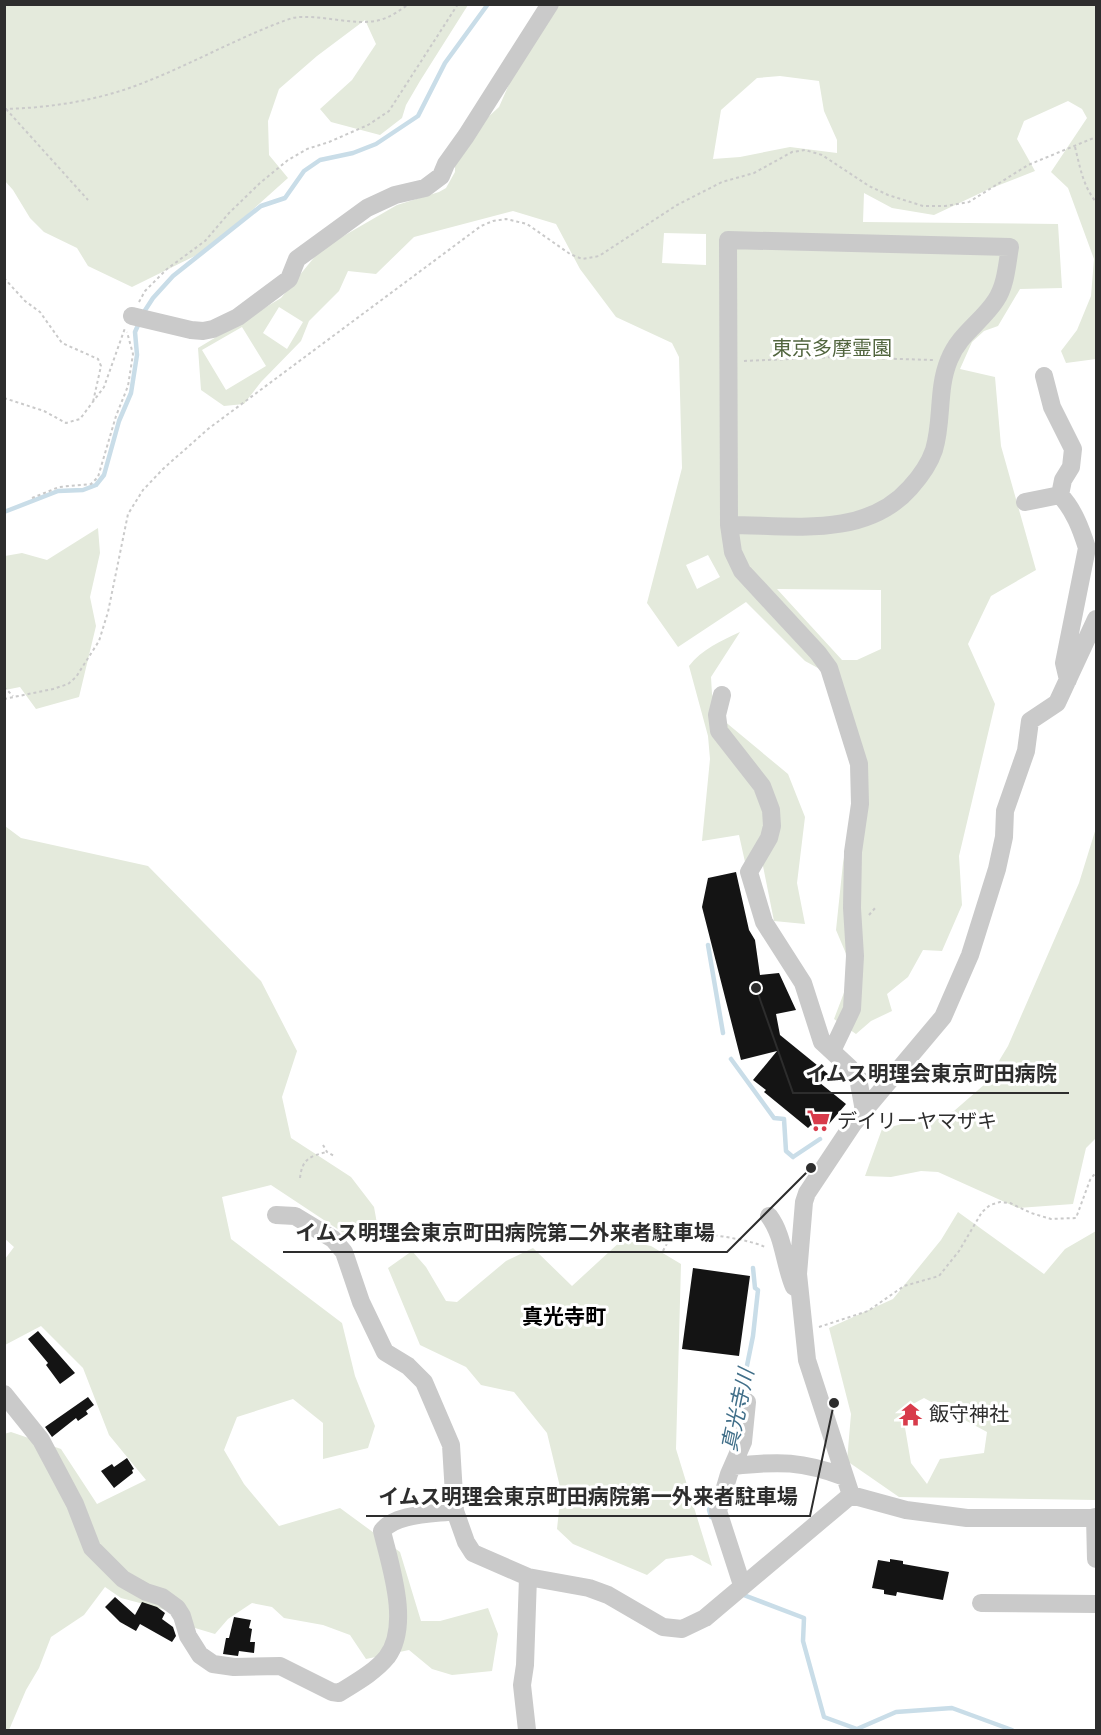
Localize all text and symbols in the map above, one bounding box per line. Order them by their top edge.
park label: 東京多摩霊園 [772,337,892,361]
callout: イムス明理会東京町田病院 [793,1054,1069,1093]
text: イムス明理会東京町田病院 [805,1062,1057,1087]
supermarket icon: デイリーヤマザキ [806,1108,832,1134]
place label: デイリーヤマザキ [837,1110,997,1134]
callout: イムス明理会東京町田病院第二外来者駐車場 [283,1213,727,1252]
text: イムス明理会東京町田病院第二外来者駐車場 [295,1221,715,1246]
district label: 真光寺町 [522,1305,606,1330]
water label: 真光寺川 [718,1364,760,1454]
temple icon: 飯守神社 [898,1401,924,1427]
place label: 飯守神社 [929,1403,1009,1427]
callout: イムス明理会東京町田病院第一外来者駐車場 [366,1477,810,1516]
text: イムス明理会東京町田病院第一外来者駐車場 [378,1485,798,1510]

